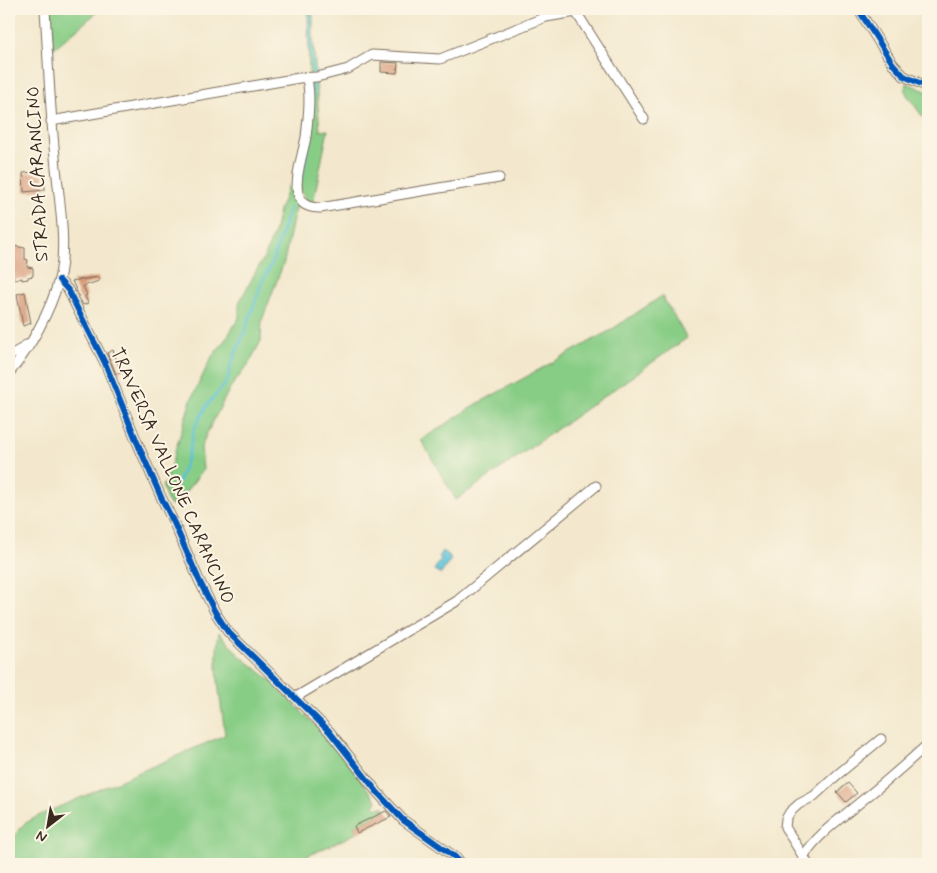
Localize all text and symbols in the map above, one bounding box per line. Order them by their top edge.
street label: STRADA CARANCINO [21,86,55,262]
street label: TRAVERSA VALLONE CARANCINO [104,344,240,608]
north arrow [22,800,72,850]
text: N [33,826,50,846]

